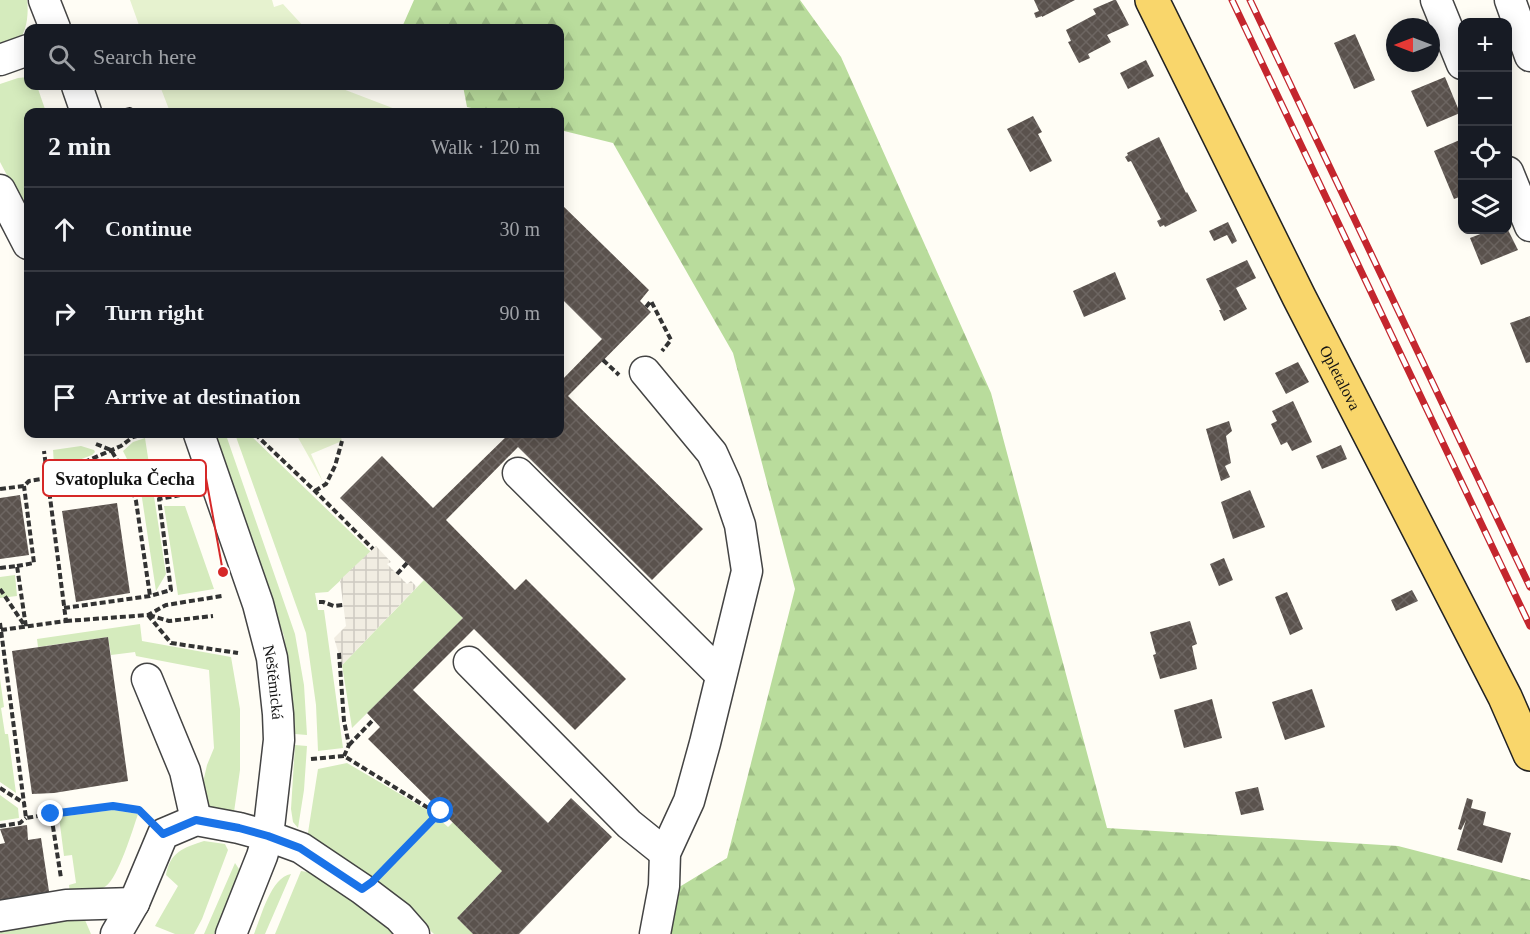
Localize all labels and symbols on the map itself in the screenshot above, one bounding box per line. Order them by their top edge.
north arrow [1386,18,1440,72]
street label: Opletalova [1316,343,1364,413]
callout: Svatopluka Čecha [43,460,206,496]
text: Svatopluka Čecha [55,468,195,489]
street label: Neštěmická [260,643,286,720]
route start [427,797,453,823]
route end [37,800,63,826]

